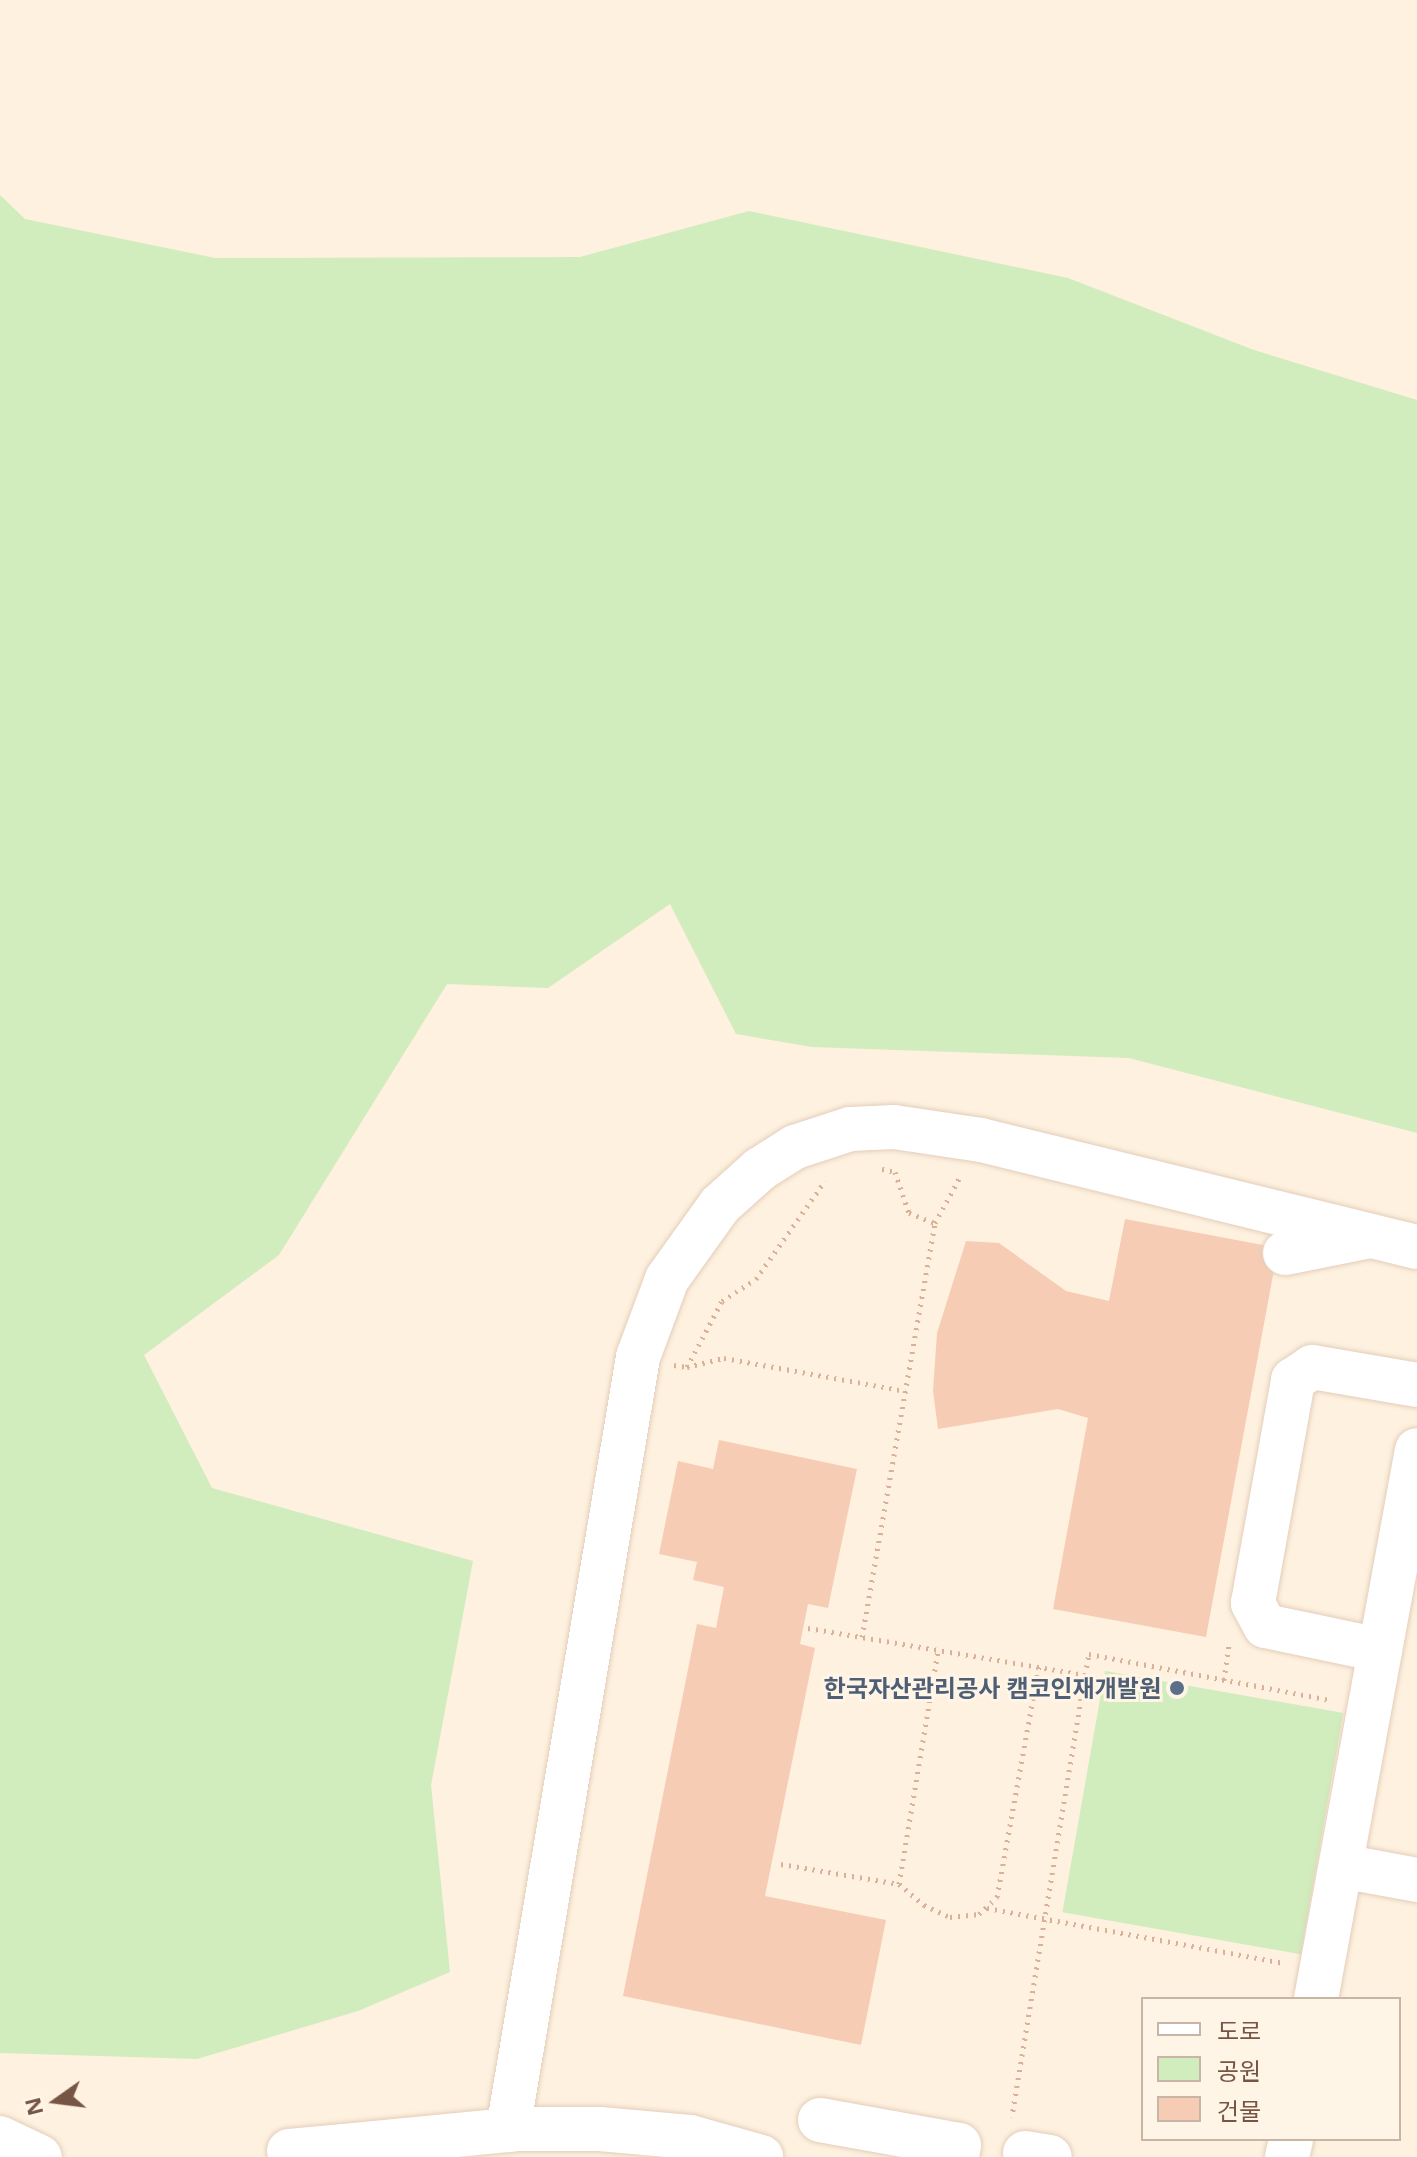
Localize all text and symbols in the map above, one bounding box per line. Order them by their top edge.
place label: 한국자산관리공사 캠코인재개발원 [824,1674,1161,1702]
marker: 한국자산관리공사 캠코인재개발원 [1168,1679,1186,1697]
legend [1141,1997,1401,2141]
text: 도로 [1217,2014,1261,2047]
text: 공원 [1217,2054,1261,2087]
north arrow [16,2061,96,2141]
text: 건물 [1217,2094,1261,2127]
text: N [16,2095,49,2119]

